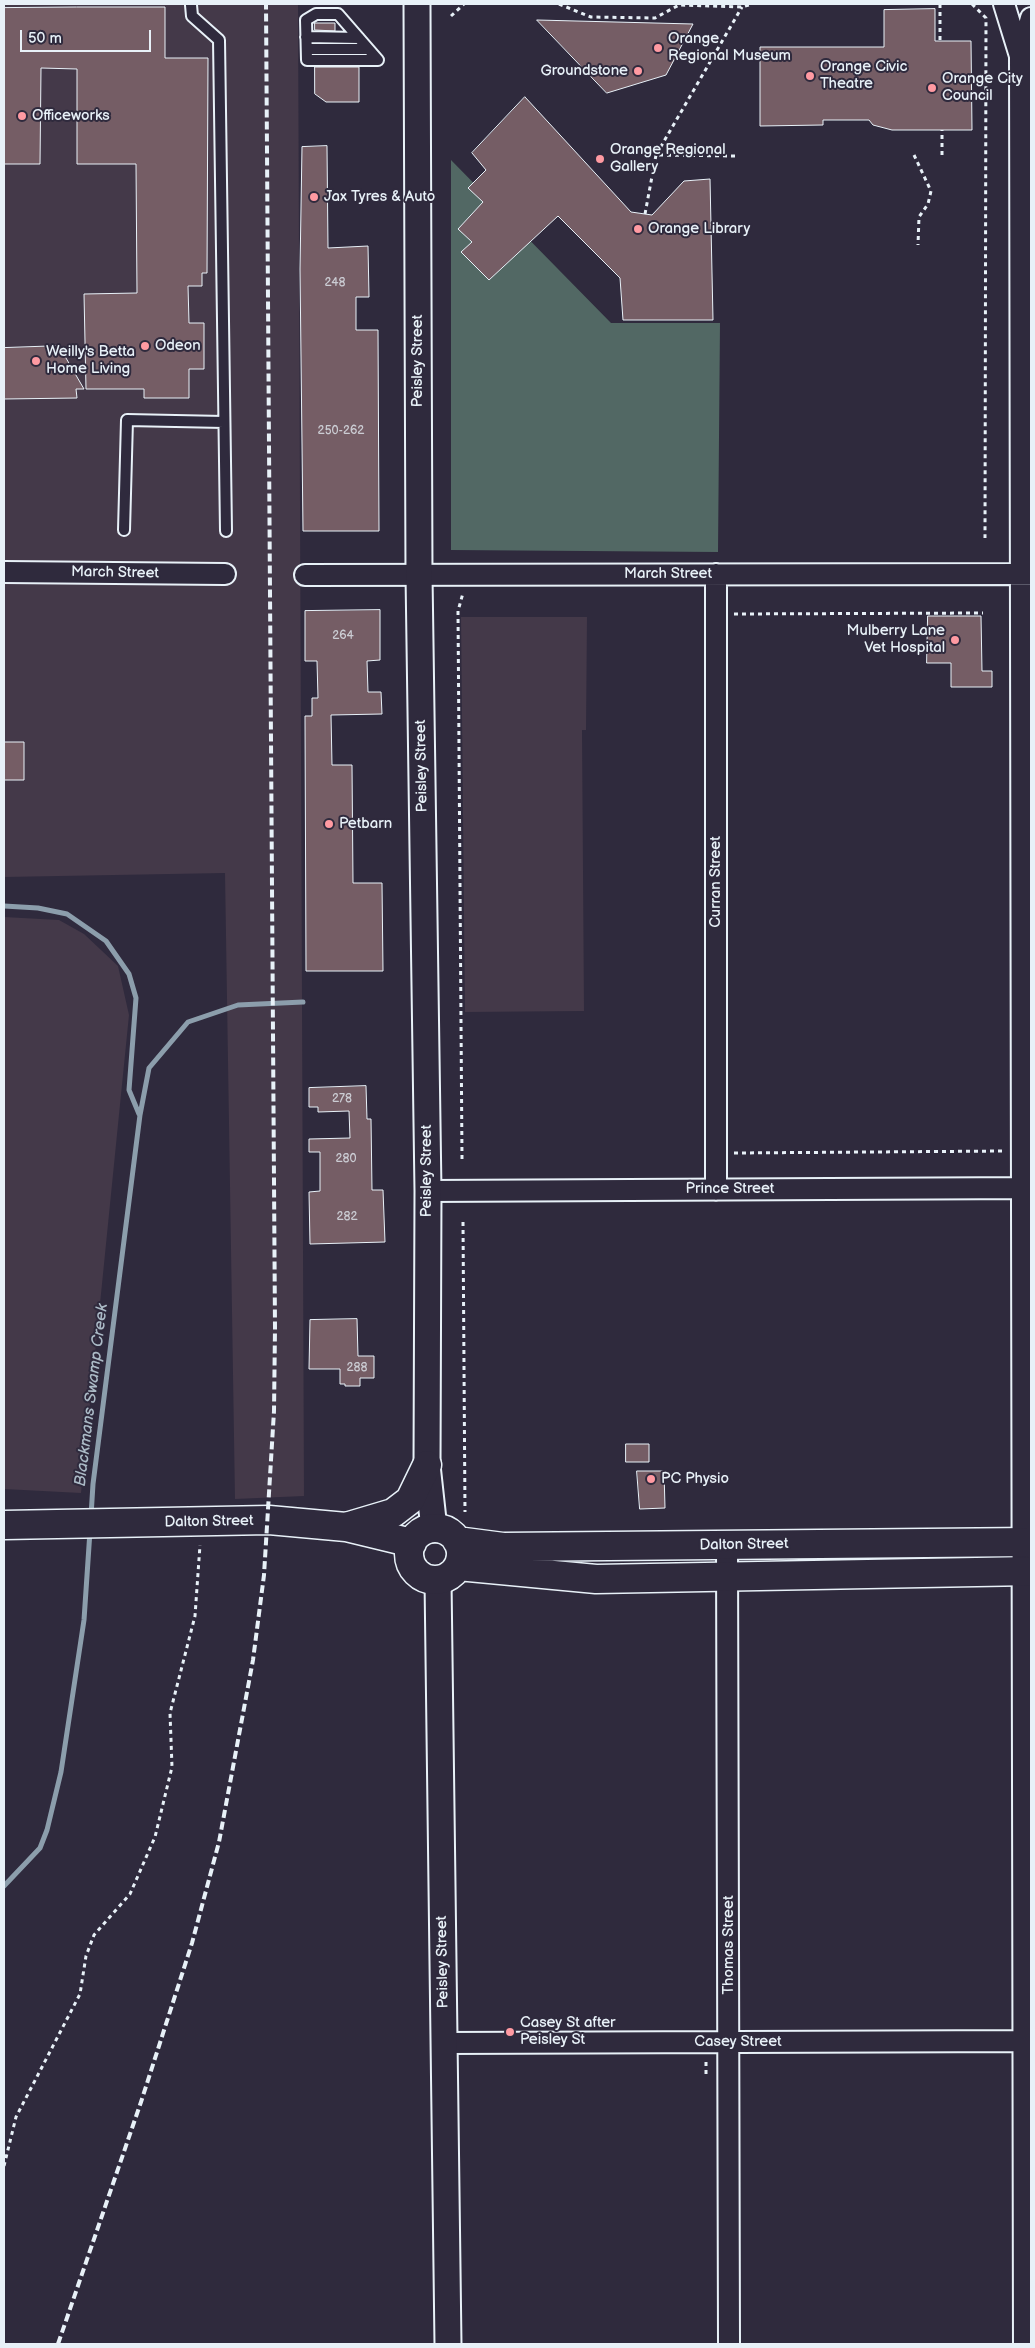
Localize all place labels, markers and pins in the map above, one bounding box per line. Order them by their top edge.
place label: Orange Regional Museum [668,30,791,65]
marker: Orange Regional Museum [652,42,664,54]
place label: Orange Civic Theatre [820,58,907,93]
place label: Groundstone [540,62,628,80]
marker: Groundstone [632,65,644,77]
marker: Orange Civic Theatre [804,70,816,82]
place label: Orange City Council [942,70,1023,105]
marker: Orange City Council [926,82,938,94]
place label: Officeworks [32,107,110,125]
marker: Officeworks [16,110,28,122]
place label: Orange Regional Gallery [610,141,726,176]
marker: Orange Regional Gallery [594,153,606,165]
place label: Jax Tyres & Auto [324,188,435,206]
marker: Jax Tyres & Auto [308,191,320,203]
place label: Orange Library [648,220,750,238]
marker: Orange Library [632,223,644,235]
place label: Odeon [155,337,201,355]
marker: Odeon [139,340,151,352]
place label: Weilly's Betta Home Living [46,343,135,378]
marker: Weilly's Betta Home Living [30,355,42,367]
place label: Mulberry Lane Vet Hospital [847,622,945,657]
marker: Mulberry Lane Vet Hospital [949,634,961,646]
place label: Petbarn [339,815,392,833]
marker: Petbarn [323,818,335,830]
place label: PC Physio [661,1470,729,1488]
marker: PC Physio [645,1473,657,1485]
place label: Casey St after Peisley St [520,2014,615,2049]
marker: Casey St after Peisley St [504,2026,516,2038]

